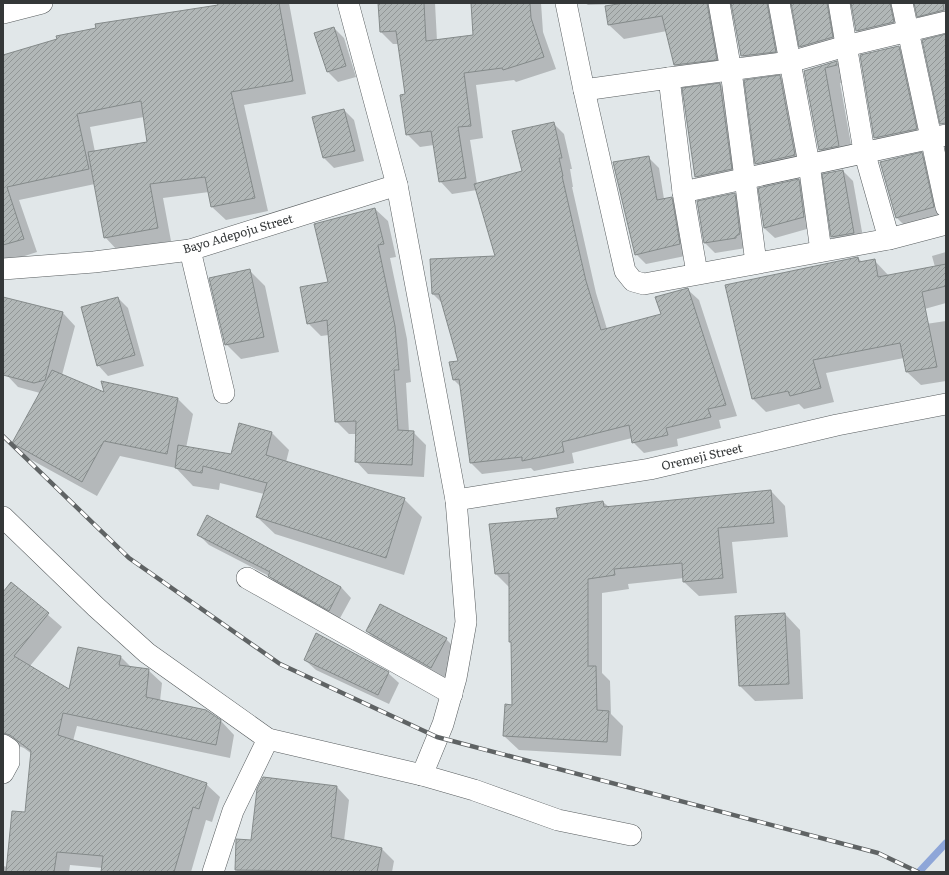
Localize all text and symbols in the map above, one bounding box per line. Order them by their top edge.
street label: Bayo Adepoju Street [180,209,295,257]
street label: Oremeji Street [659,438,744,474]

